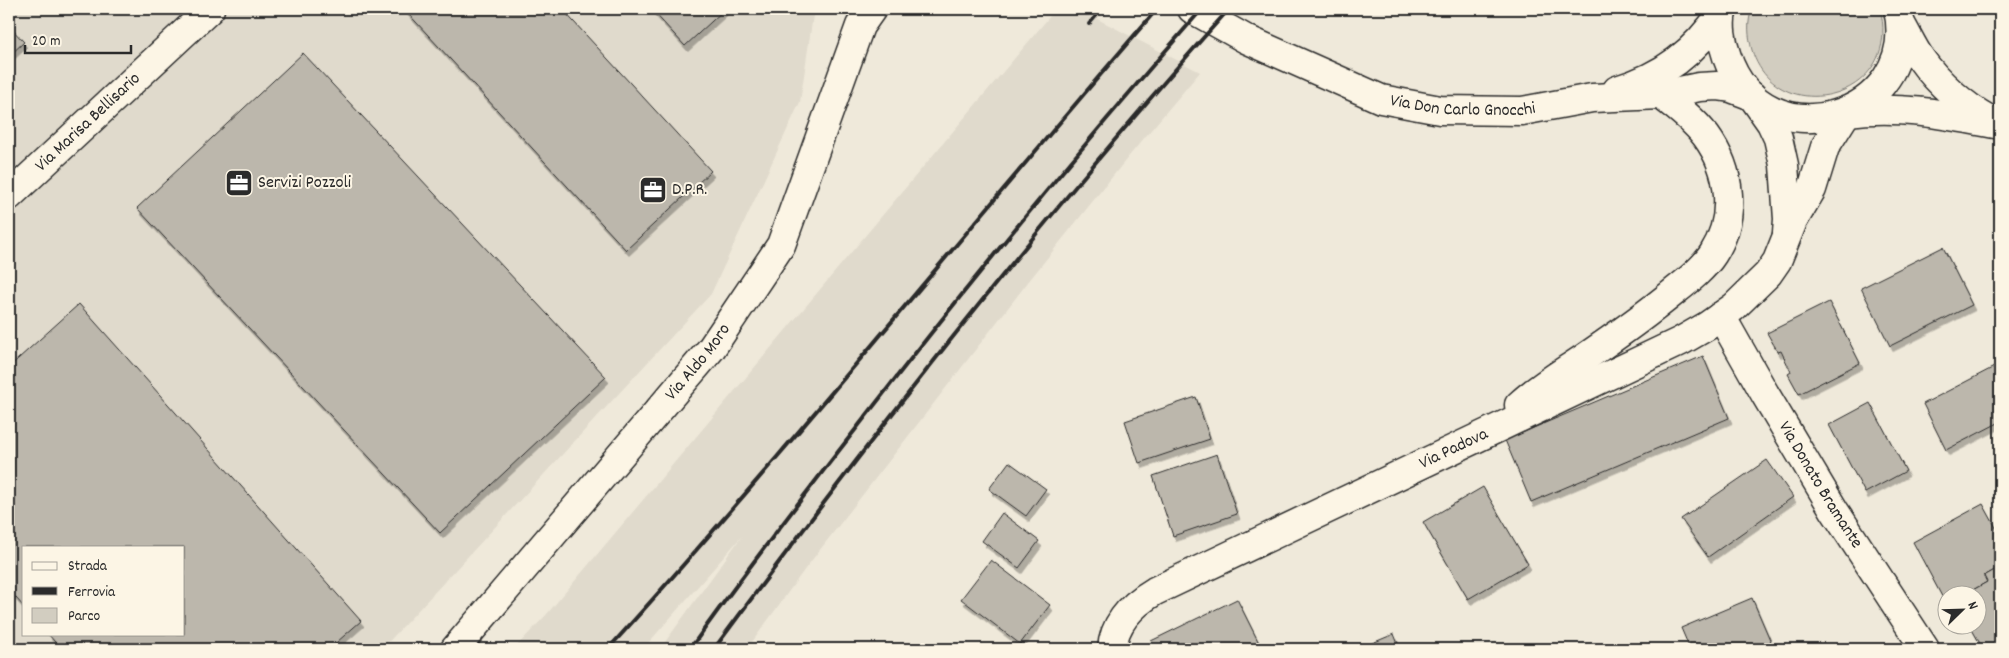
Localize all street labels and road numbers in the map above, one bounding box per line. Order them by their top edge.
street label: Via Marisa Bellisario [30,67,146,178]
street label: Via Don Carlo Gnocchi [1388,88,1538,124]
street label: Via Aldo Moro [660,319,737,406]
street label: Via Donato Bramante [1772,417,1869,554]
street label: Via Padova [1415,422,1493,476]

